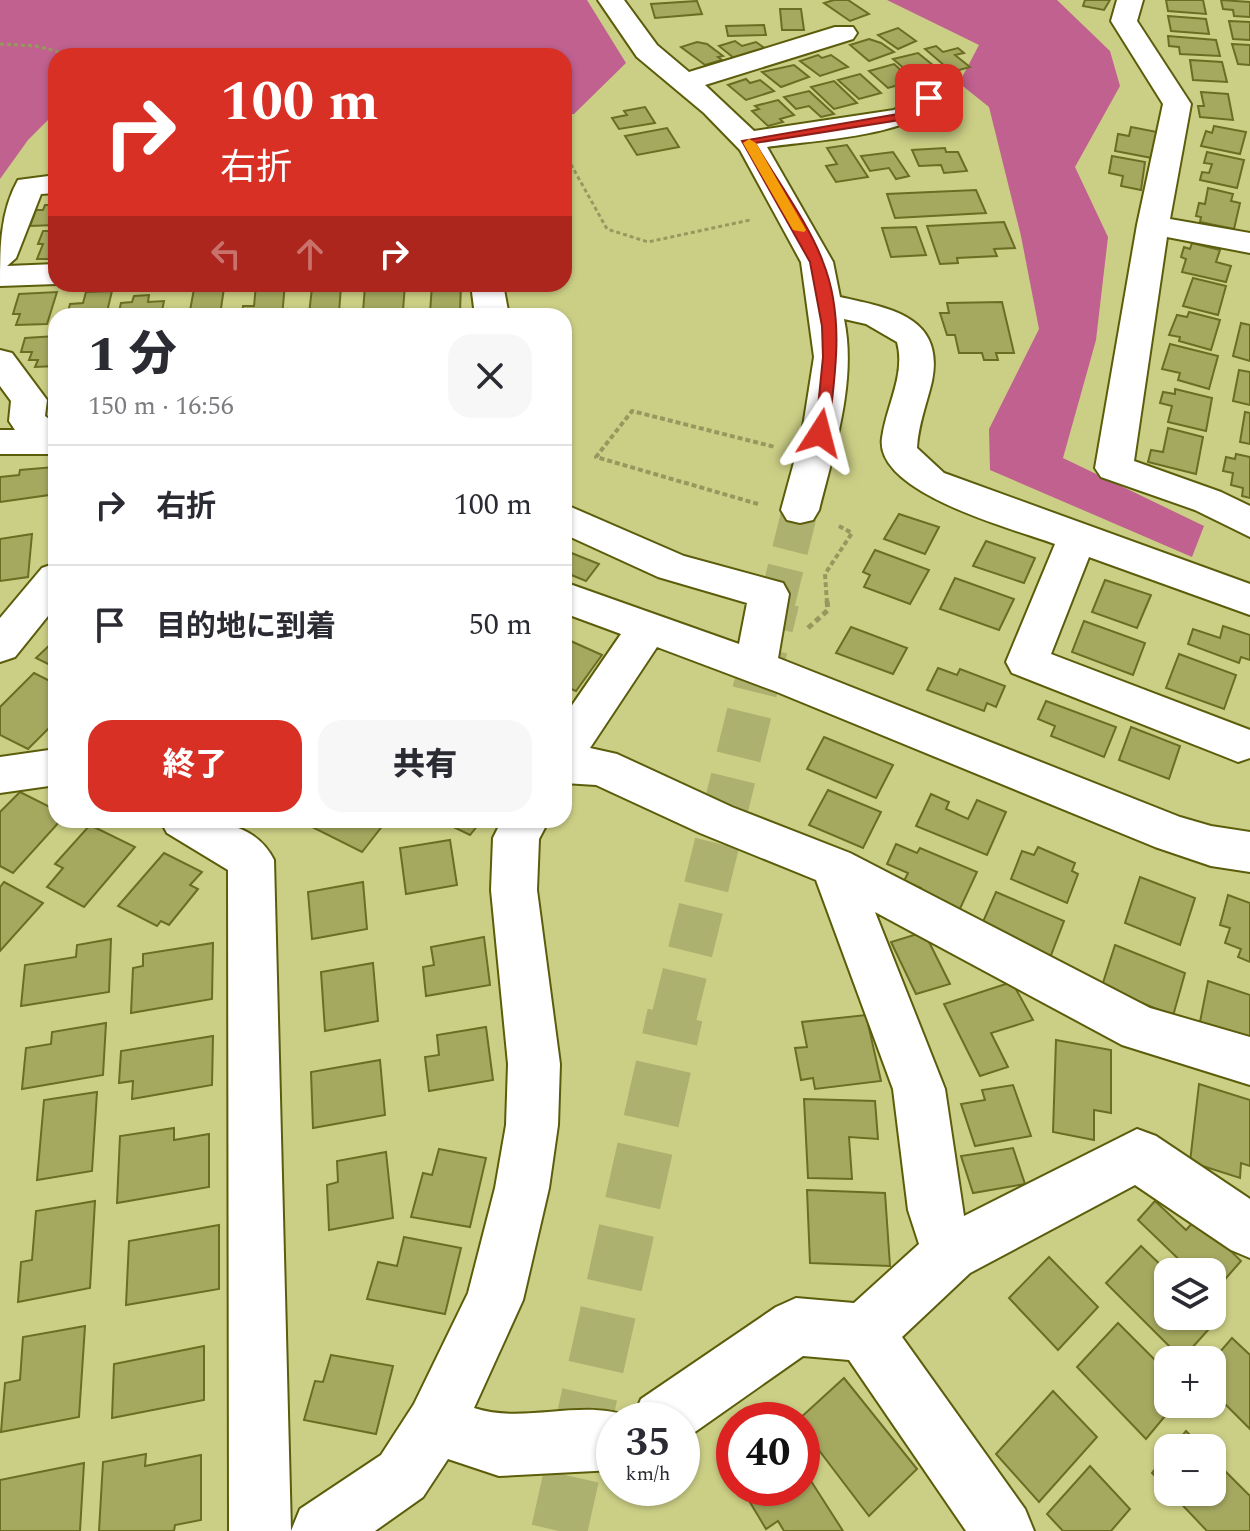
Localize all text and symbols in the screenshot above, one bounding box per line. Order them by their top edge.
text: 100 m [220,60,379,145]
pin [895,64,963,132]
icon: arrive [907,76,951,120]
icon: right [88,80,192,184]
text: 右折 [220,141,292,196]
icon: left [204,232,248,276]
icon: ahead [288,232,332,276]
icon: right [372,232,416,276]
text: 1 分 [88,319,177,392]
button: close [448,334,532,418]
text: 150 m · 16:56 [88,386,234,426]
position arrow [778,391,862,475]
text: 100 m [454,482,532,528]
icon: right [88,483,132,527]
text: 右折 [156,484,216,530]
text: 50 m [469,602,532,648]
icon: arrive [88,603,132,647]
text: 目的地に到着 [156,604,336,650]
button: 終了 [88,720,302,812]
button: 共有 [318,720,532,812]
map controls [1154,1258,1226,1506]
button: layers [1154,1258,1226,1330]
button: + [1154,1346,1226,1418]
speed limit sign: 40 [716,1402,820,1506]
text: 35 [626,1413,670,1474]
button: − [1154,1434,1226,1506]
text: km/h [626,1459,671,1489]

